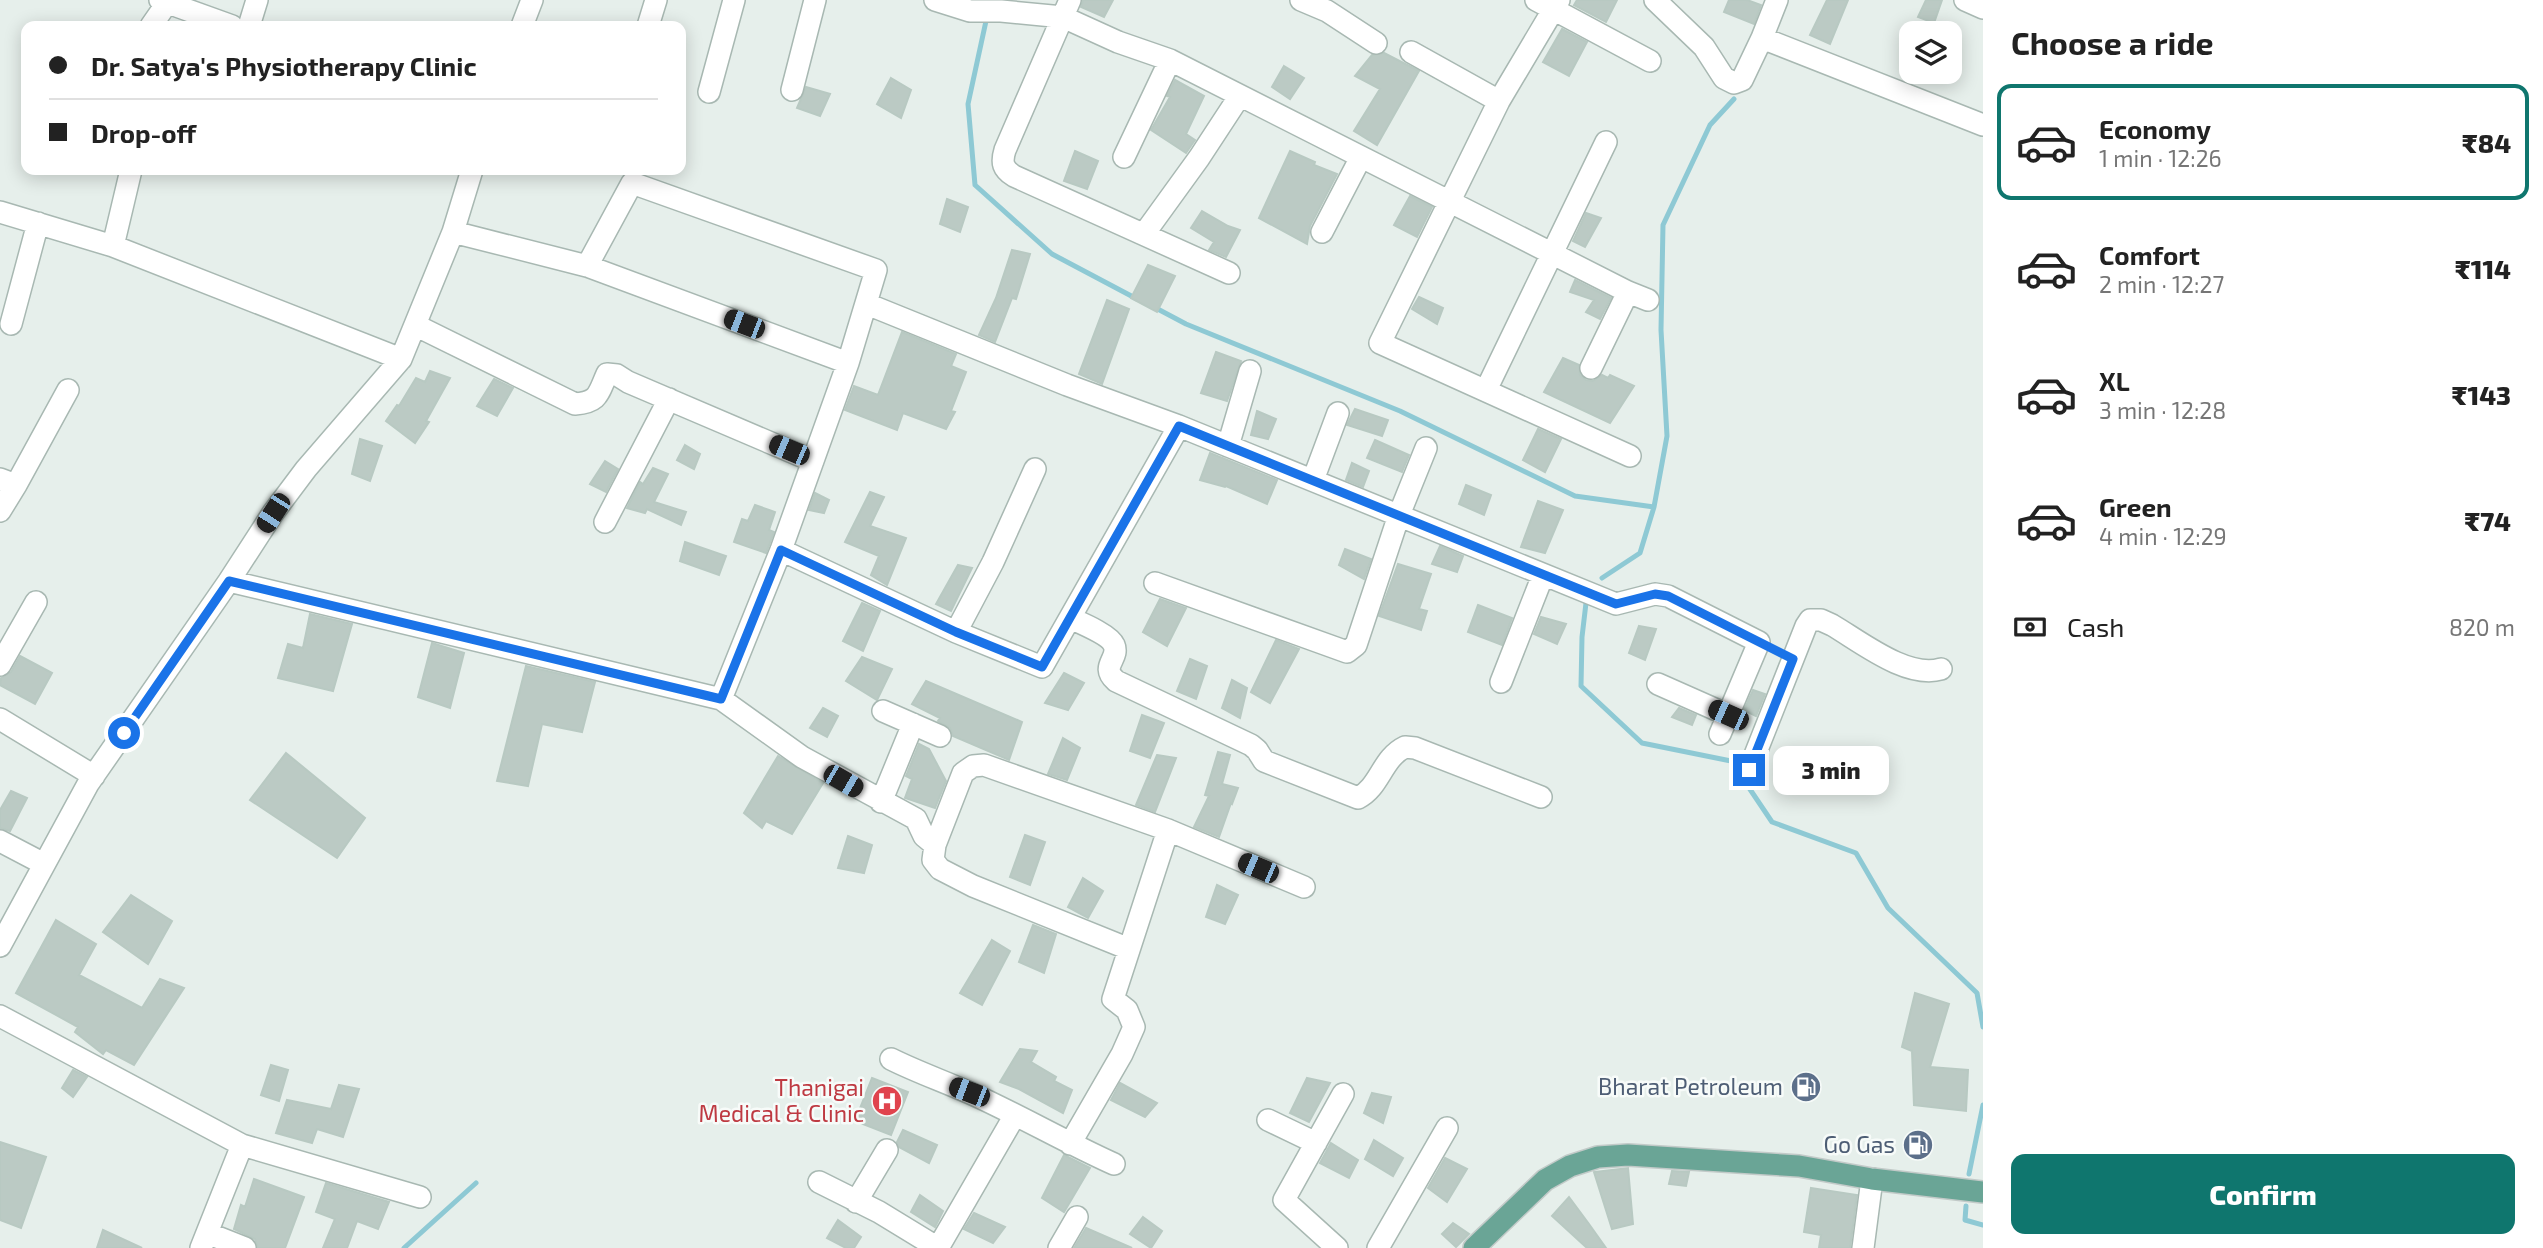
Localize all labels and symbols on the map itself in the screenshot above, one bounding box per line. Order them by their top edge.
car [721,307,768,341]
car [766,432,813,468]
car [253,490,294,536]
car [1705,697,1752,733]
route start [108,717,140,749]
callout: 3 min [1774,746,1889,794]
route end [1733,754,1765,786]
car [820,761,867,801]
car [1235,850,1282,886]
fuel station icon: Bharat Petroleum [1789,1070,1823,1104]
place label: Bharat Petroleum [1598,1072,1783,1100]
place label: Thanigai Medical & Clinic [698,1073,864,1127]
car [946,1075,993,1109]
hospital icon: Thanigai Medical & Clinic [870,1084,904,1118]
fuel station icon: Go Gas [1901,1128,1935,1162]
place label: Go Gas [1824,1130,1895,1158]

